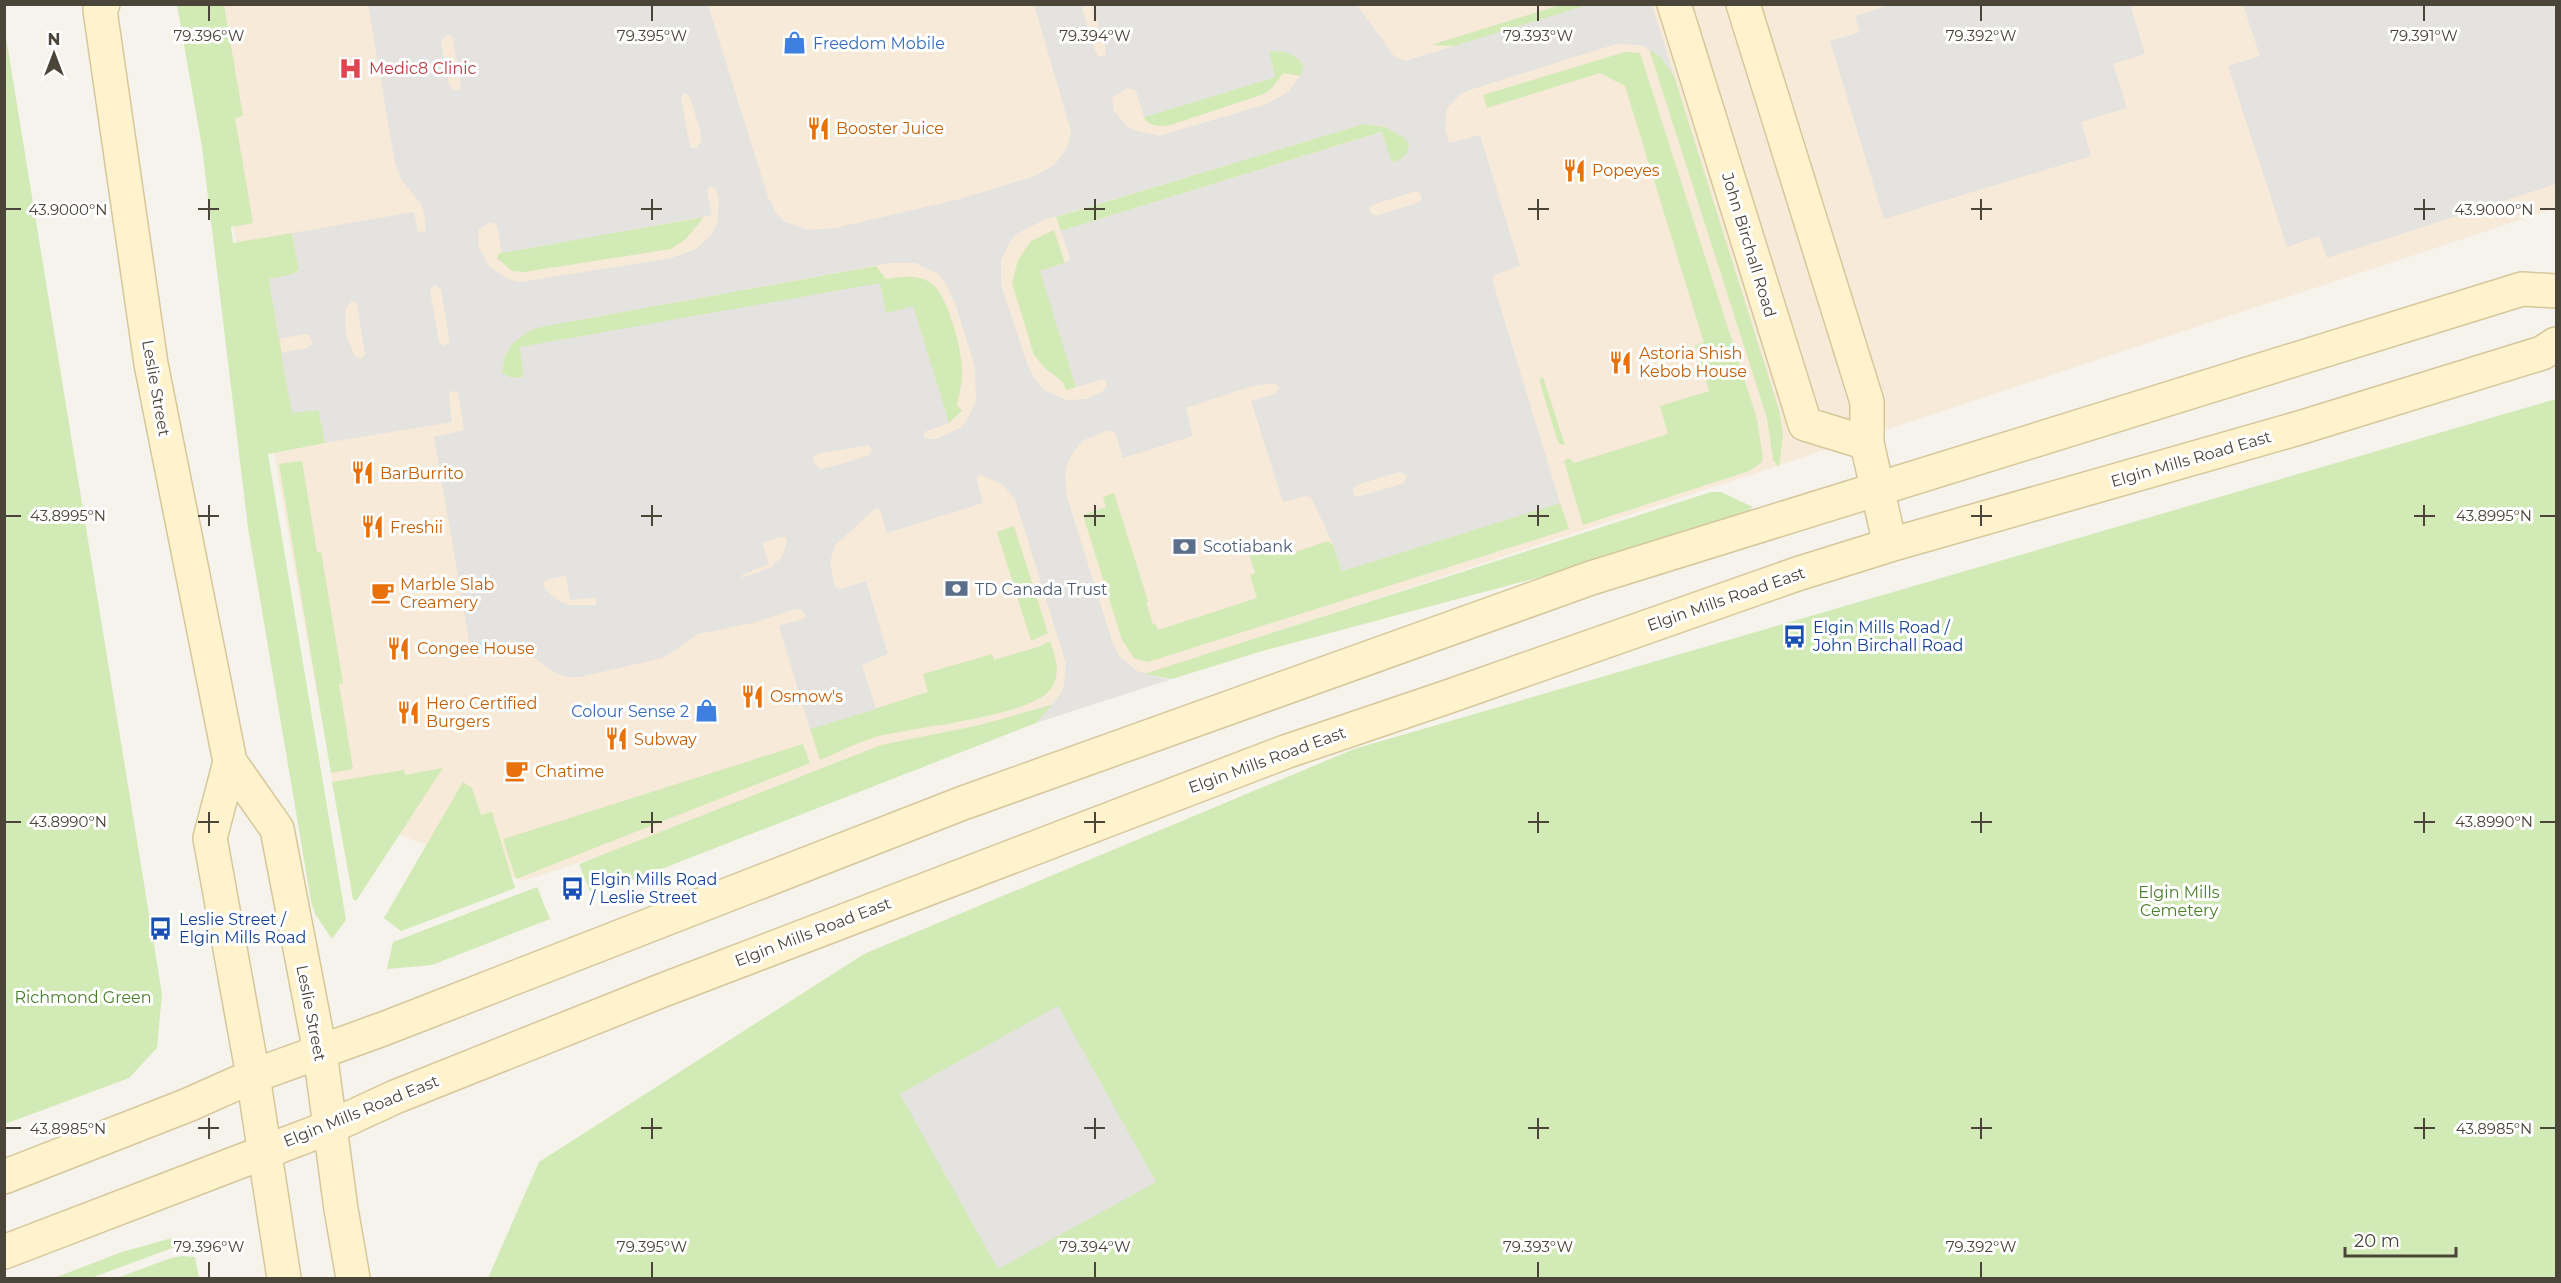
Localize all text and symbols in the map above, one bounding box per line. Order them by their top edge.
north arrow [24,24,84,84]
text: 79.396°W [174,26,245,45]
text: 79.395°W [617,26,688,45]
text: 79.394°W [1059,26,1131,45]
text: 79.393°W [1503,26,1573,45]
text: 79.392°W [1946,26,2017,45]
text: 79.391°W [2390,26,2458,45]
text: N [48,30,60,49]
shop icon: Freedom Mobile [782,30,808,56]
place label: Freedom Mobile [813,34,945,53]
hospital icon: Medic8 Clinic [338,55,364,81]
place label: Medic8 Clinic [369,59,477,78]
restaurant icon: Booster Juice [805,115,831,141]
place label: Booster Juice [836,119,944,138]
restaurant icon: Popeyes [1561,157,1587,183]
place label: Popeyes [1592,161,1660,180]
street label: John Birchall Road [1718,169,1780,320]
text: 43.9000°N [29,200,107,219]
text: 43.9000°N [2455,200,2533,219]
street label: Leslie Street [138,338,174,438]
place label: Astoria Shish Kebob House [1639,344,1747,381]
restaurant icon: Astoria Shish Kebob House [1608,349,1634,375]
street label: Elgin Mills Road East [2109,427,2274,491]
restaurant icon: BarBurrito [349,460,375,486]
place label: BarBurrito [380,464,463,483]
text: 43.8995°N [30,506,106,525]
text: 43.8995°N [2456,506,2532,525]
restaurant icon: Freshii [359,514,385,540]
place label: Freshii [390,518,443,537]
bank icon: Scotiabank [1172,533,1198,559]
place label: Scotiabank [1203,537,1293,556]
street label: Elgin Mills Road East [1645,563,1808,635]
place label: Marble Slab Creamery [400,575,495,612]
bank icon: TD Canada Trust [944,576,970,602]
cafe icon: Marble Slab Creamery [369,580,395,606]
place label: TD Canada Trust [975,580,1108,599]
place label: Elgin Mills Road / John Birchall Road [1812,618,1963,655]
bus stop icon: Elgin Mills Road / John Birchall Road [1782,623,1808,649]
restaurant icon: Congee House [386,635,412,661]
place label: Congee House [417,639,535,658]
restaurant icon: Osmow's [739,683,765,709]
place label: Osmow's [770,687,843,706]
place label: Hero Certified Burgers [426,694,537,731]
shop icon: Colour Sense 2 [694,698,720,724]
restaurant icon: Hero Certified Burgers [395,699,421,725]
place label: Colour Sense 2 [571,702,689,721]
street label: Elgin Mills Road East [1186,723,1349,797]
restaurant icon: Subway [603,726,629,752]
place label: Subway [634,730,697,749]
cafe icon: Chatime [504,758,530,784]
place label: Chatime [535,762,604,781]
text: 43.8990°N [29,812,107,831]
text: 43.8990°N [2455,812,2533,831]
place label: Elgin Mills Road / Leslie Street [589,870,717,907]
bus stop icon: Elgin Mills Road / Leslie Street [559,875,585,901]
park label: Elgin Mills Cemetery [2138,883,2220,920]
street label: Elgin Mills Road East [732,893,894,971]
place label: Leslie Street / Elgin Mills Road [179,910,306,947]
bus stop icon: Leslie Street / Elgin Mills Road [148,915,174,941]
street label: Leslie Street [292,963,330,1063]
park label: Richmond Green [14,988,152,1007]
street label: Elgin Mills Road East [281,1071,442,1151]
text: 43.8985°N [30,1119,106,1138]
text: 43.8985°N [2456,1119,2532,1138]
scale bar [2345,1220,2456,1258]
text: 20 m [2354,1230,2400,1252]
text: 79.396°W [174,1237,245,1256]
text: 79.395°W [617,1237,688,1256]
text: 79.394°W [1059,1237,1131,1256]
text: 79.393°W [1503,1237,1573,1256]
text: 79.392°W [1946,1237,2017,1256]

